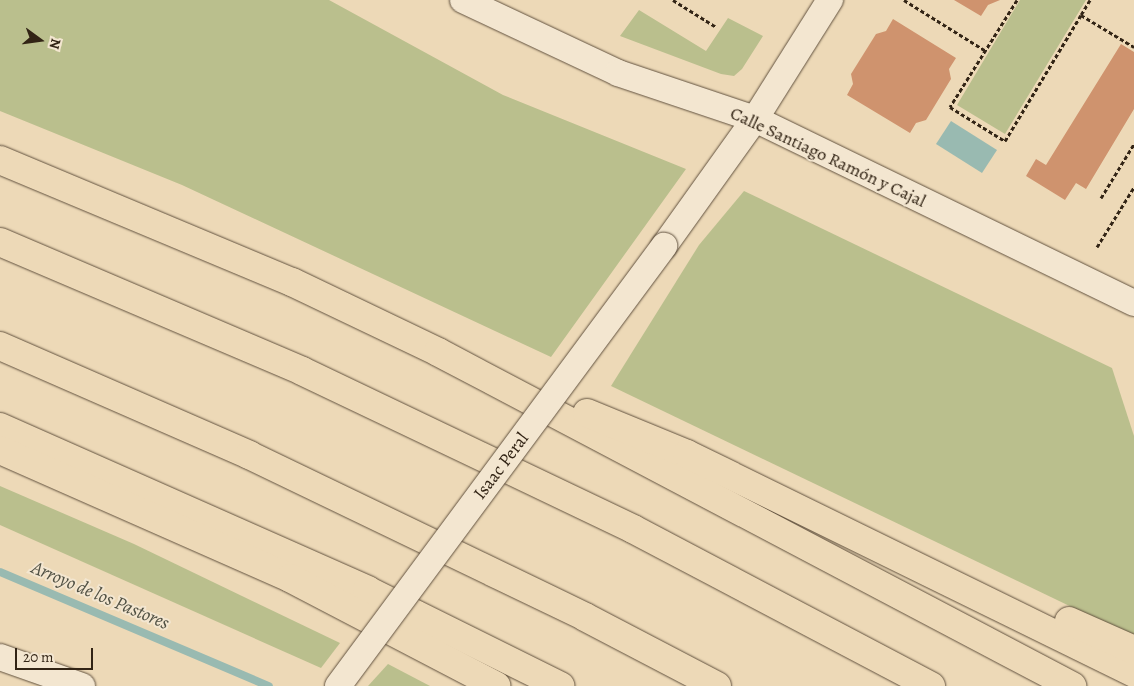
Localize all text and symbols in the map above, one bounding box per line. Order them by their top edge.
north arrow [15,15,65,65]
text: N [45,36,65,51]
street label: Calle Santiago Ramón y Cajal [727,102,929,212]
street label: Isaac Peral [469,428,533,504]
water label: Arroyo de los Pastores [28,557,172,635]
scale bar [18,638,95,670]
text: 20 m [23,647,54,667]

